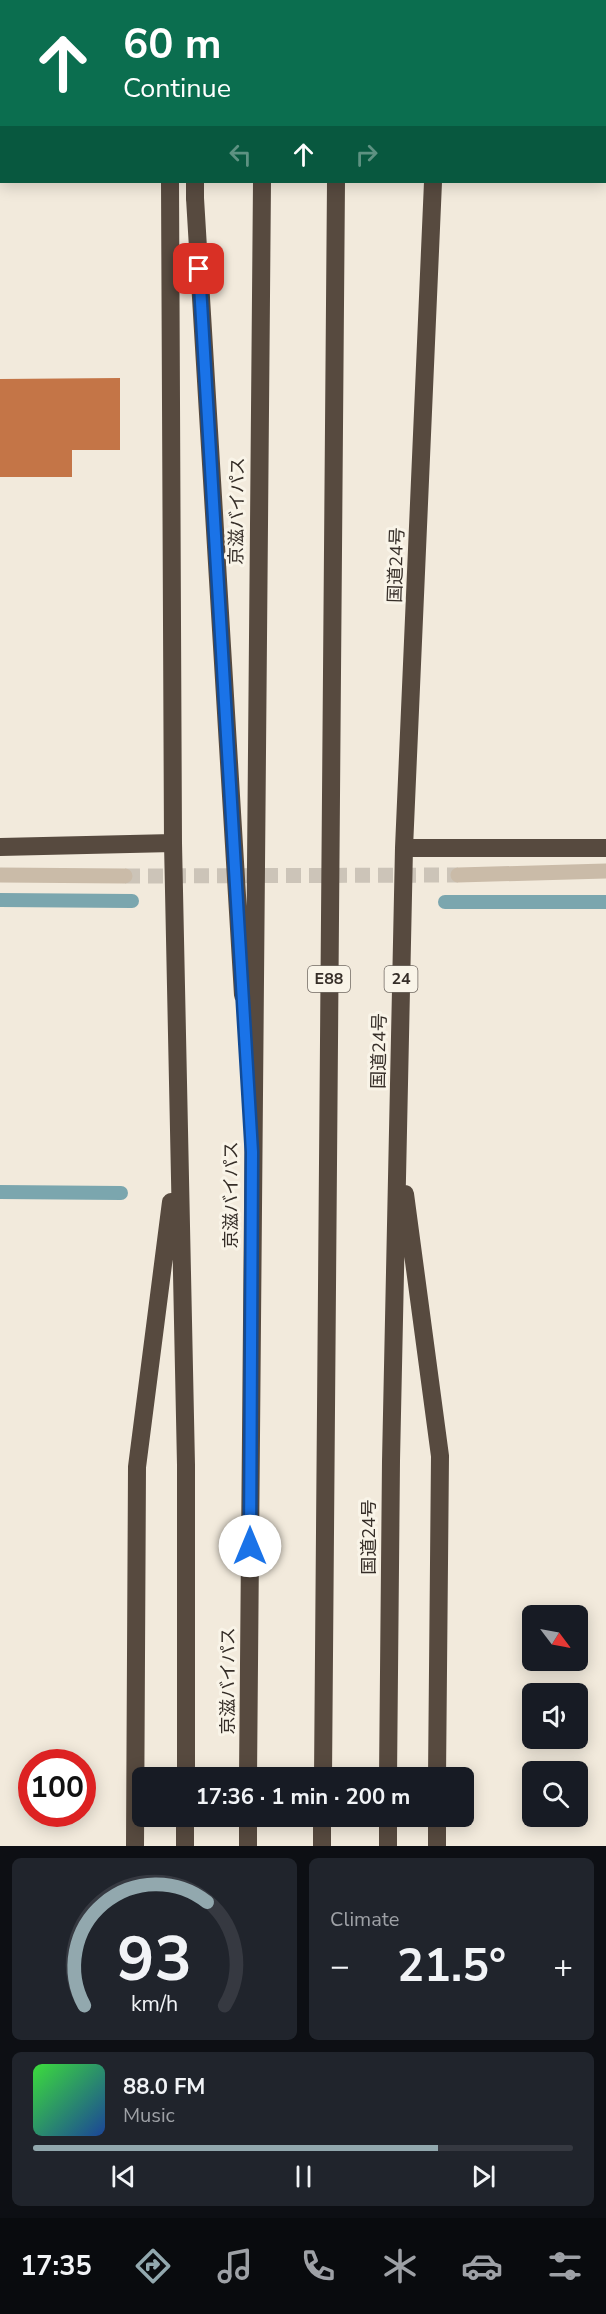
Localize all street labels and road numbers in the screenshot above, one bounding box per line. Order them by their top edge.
street label: 京滋バイパス [224,457,250,565]
street label: 国道24号 [383,527,409,603]
road number: E88 [308,966,350,992]
road number: 24 [384,966,418,992]
street label: 国道24号 [366,1013,392,1089]
street label: 京滋バイパス [219,1141,243,1249]
street label: 国道24号 [357,1499,381,1575]
street label: 京滋バイパス [216,1627,240,1735]

